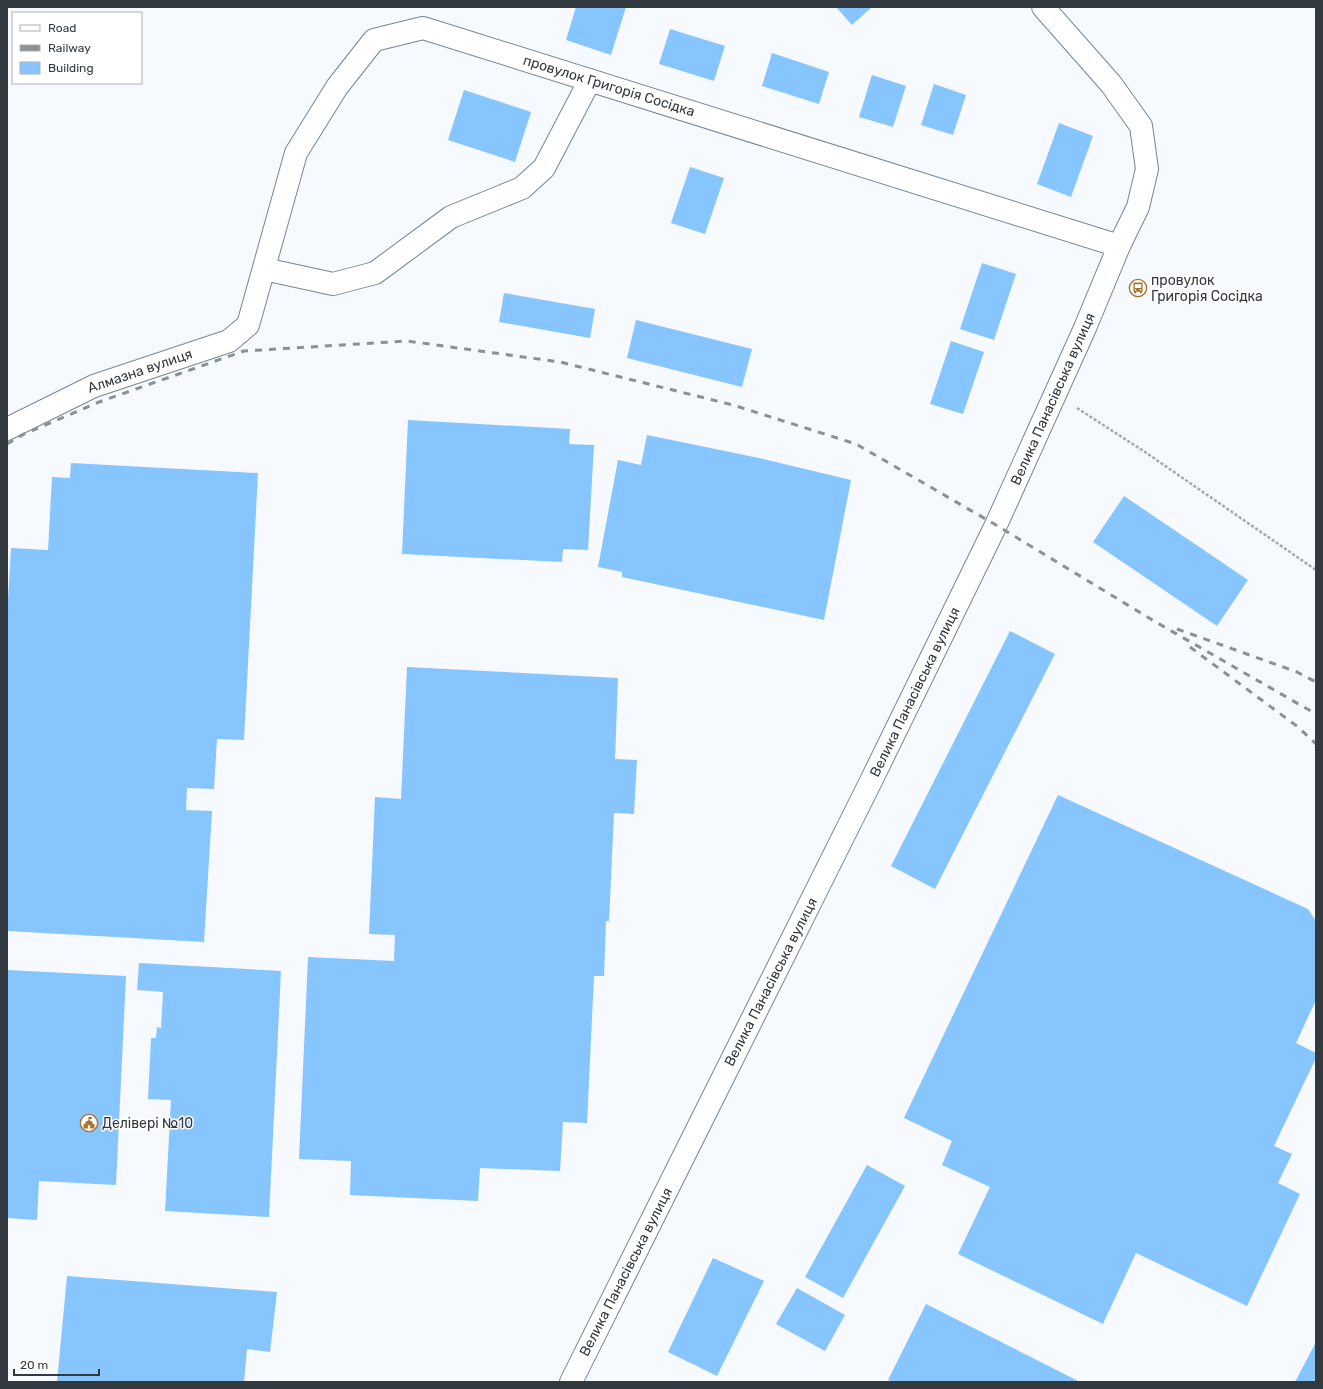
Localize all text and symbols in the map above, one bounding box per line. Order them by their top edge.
legend [12,12,142,84]
text: Road [48,21,76,35]
text: Railway [48,41,91,55]
street label: провулок Григорія Сосідка [521,52,697,120]
text: Building [48,61,94,75]
place label: провулок Григорія Сосідка [1151,272,1263,305]
bus stop icon: провулок Григорія Сосідка [1128,278,1148,298]
street label: Велика Панасівська вулиця [1007,310,1099,488]
street label: Алмазна вулиця [85,345,195,397]
street label: Велика Панасівська вулиця [866,604,964,780]
street label: Велика Панасівська вулиця [721,895,821,1069]
public building icon: Делівері №10 [79,1113,99,1133]
place label: Делівері №10 [102,1115,193,1132]
street label: Велика Панасівська вулиця [576,1185,676,1359]
scale bar [14,1351,99,1377]
text: 20 m [20,1358,48,1372]

